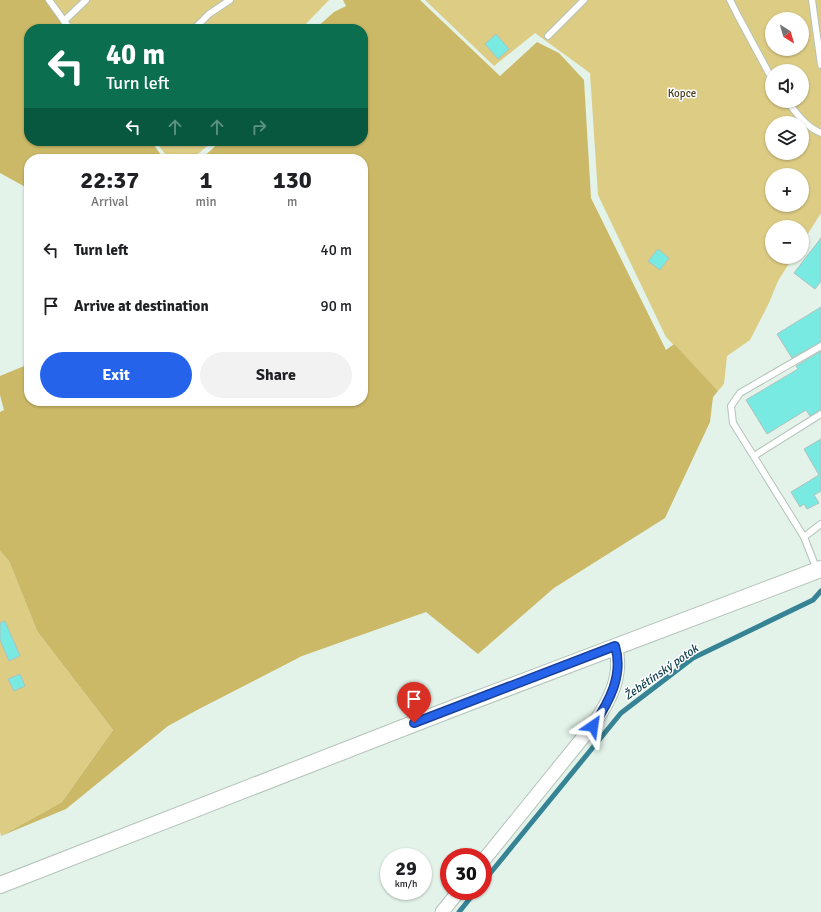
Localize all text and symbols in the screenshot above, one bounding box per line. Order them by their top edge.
north arrow [765,12,809,56]
map controls [765,12,809,264]
text: 40 m [106,38,165,72]
icon: left [40,40,92,92]
button: sound [765,64,809,108]
text: Turn left [106,72,169,94]
park label: Kopce [668,87,696,100]
icon: left [122,116,144,138]
icon: ahead [164,116,186,138]
icon: ahead [206,116,228,138]
icon: right [248,116,270,138]
button: layers [765,116,809,160]
text: 22:37 [80,165,139,195]
text: 1 [200,165,212,195]
text: 130 [273,165,312,195]
button: + [765,168,809,212]
text: Arrival [91,194,128,210]
text: min [196,194,217,210]
text: m [287,194,297,210]
button: − [765,220,809,264]
icon: left [40,239,62,261]
text: Turn left [74,241,128,259]
text: 40 m [321,241,352,259]
icon: arrive [40,295,62,317]
text: Arrive at destination [74,297,209,315]
text: 90 m [321,297,352,315]
button: Exit [40,352,192,398]
button: Share [200,352,352,398]
water label: Žebětínský potok [621,641,702,704]
pin [397,682,431,723]
icon: arrive [403,688,425,710]
position arrow [572,705,614,747]
speed limit sign: 30 [440,848,492,900]
text: 29 [395,856,417,881]
text: km/h [395,878,417,890]

